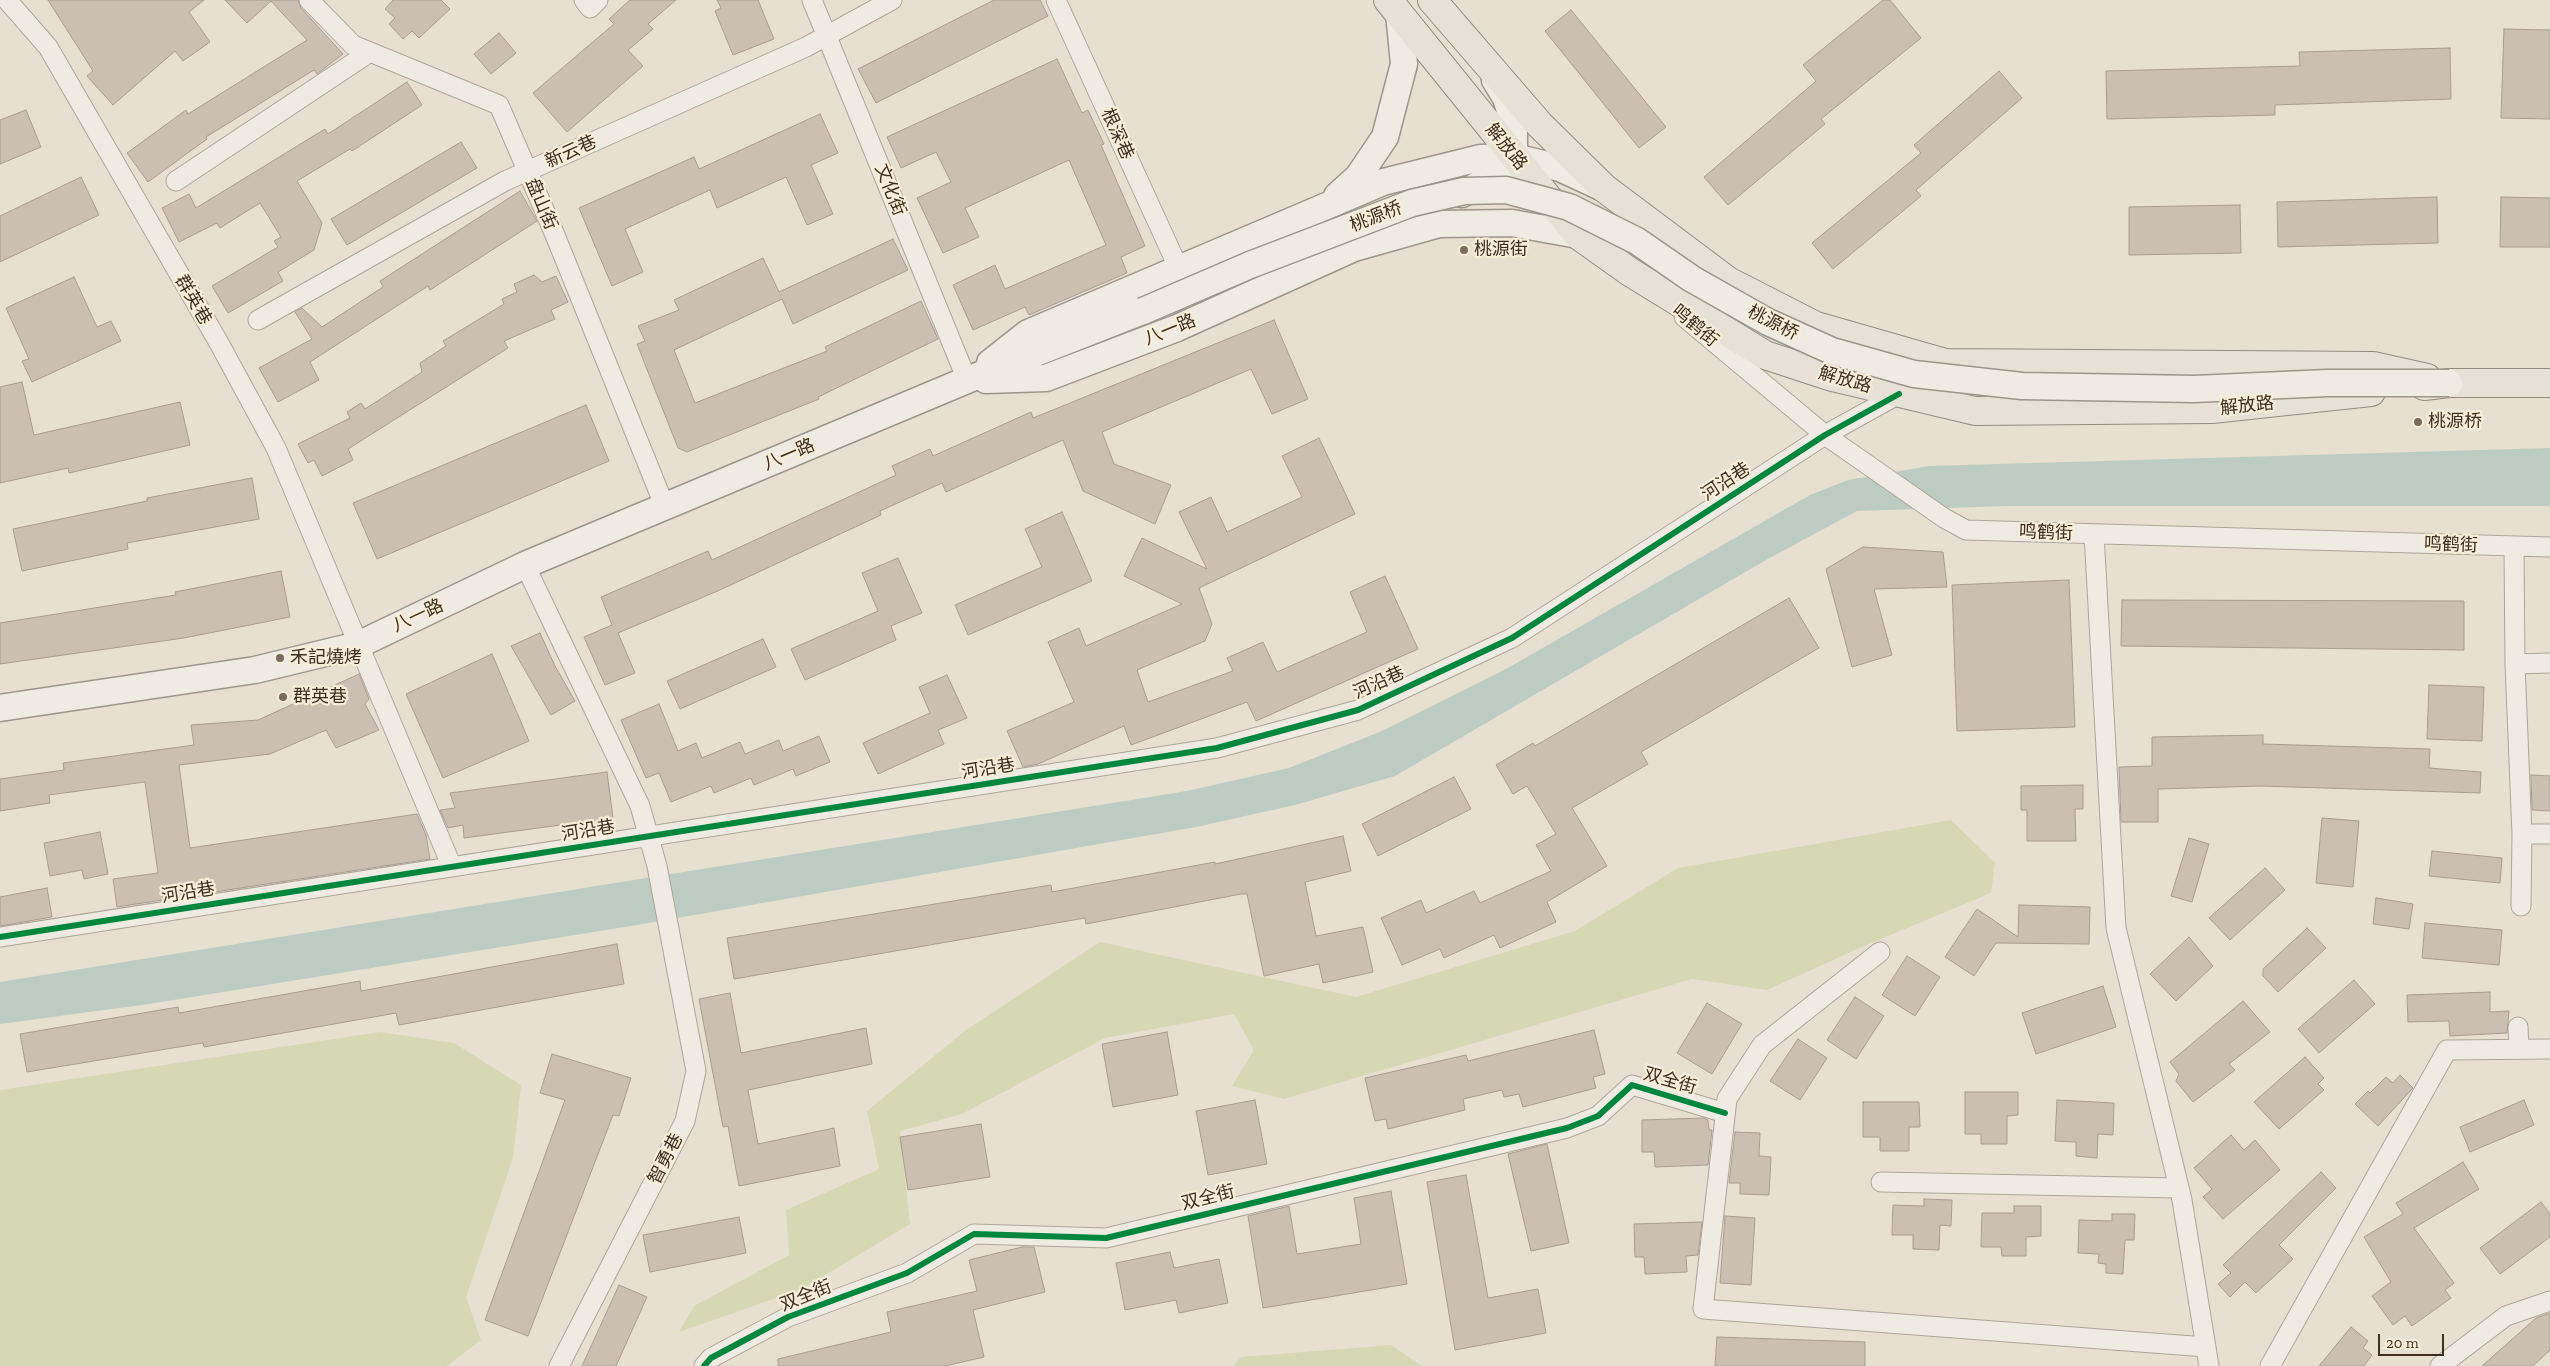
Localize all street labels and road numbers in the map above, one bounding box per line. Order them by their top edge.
street label: 根深巷 [1096,105,1138,163]
street label: 解放路 [1481,119,1531,175]
street label: 新云巷 [542,131,600,173]
street label: 文化街 [870,161,910,219]
street label: 盘山街 [521,175,561,233]
street label: 桃源桥 [1347,197,1405,237]
street label: 群英巷 [170,271,216,329]
street label: 鸣鹤街 [1667,300,1723,352]
street label: 桃源桥 [1744,301,1802,345]
street label: 八一路 [1141,310,1199,350]
street label: 解放路 [1816,362,1874,398]
street label: 解放路 [2219,392,2275,420]
street label: 八一路 [760,435,818,475]
street label: 河沿巷 [1697,458,1755,506]
street label: 鸣鹤街 [2019,521,2073,545]
street label: 鸣鹤街 [2424,533,2478,557]
street label: 八一路 [389,595,447,637]
street label: 河沿巷 [1350,662,1408,704]
street label: 河沿巷 [960,754,1016,784]
street label: 河沿巷 [560,816,616,846]
street label: 河沿巷 [160,878,216,908]
street label: 双全街 [1641,1063,1699,1099]
street label: 智勇巷 [644,1130,688,1188]
street label: 双全街 [1179,1181,1237,1215]
street label: 双全街 [777,1276,835,1316]

